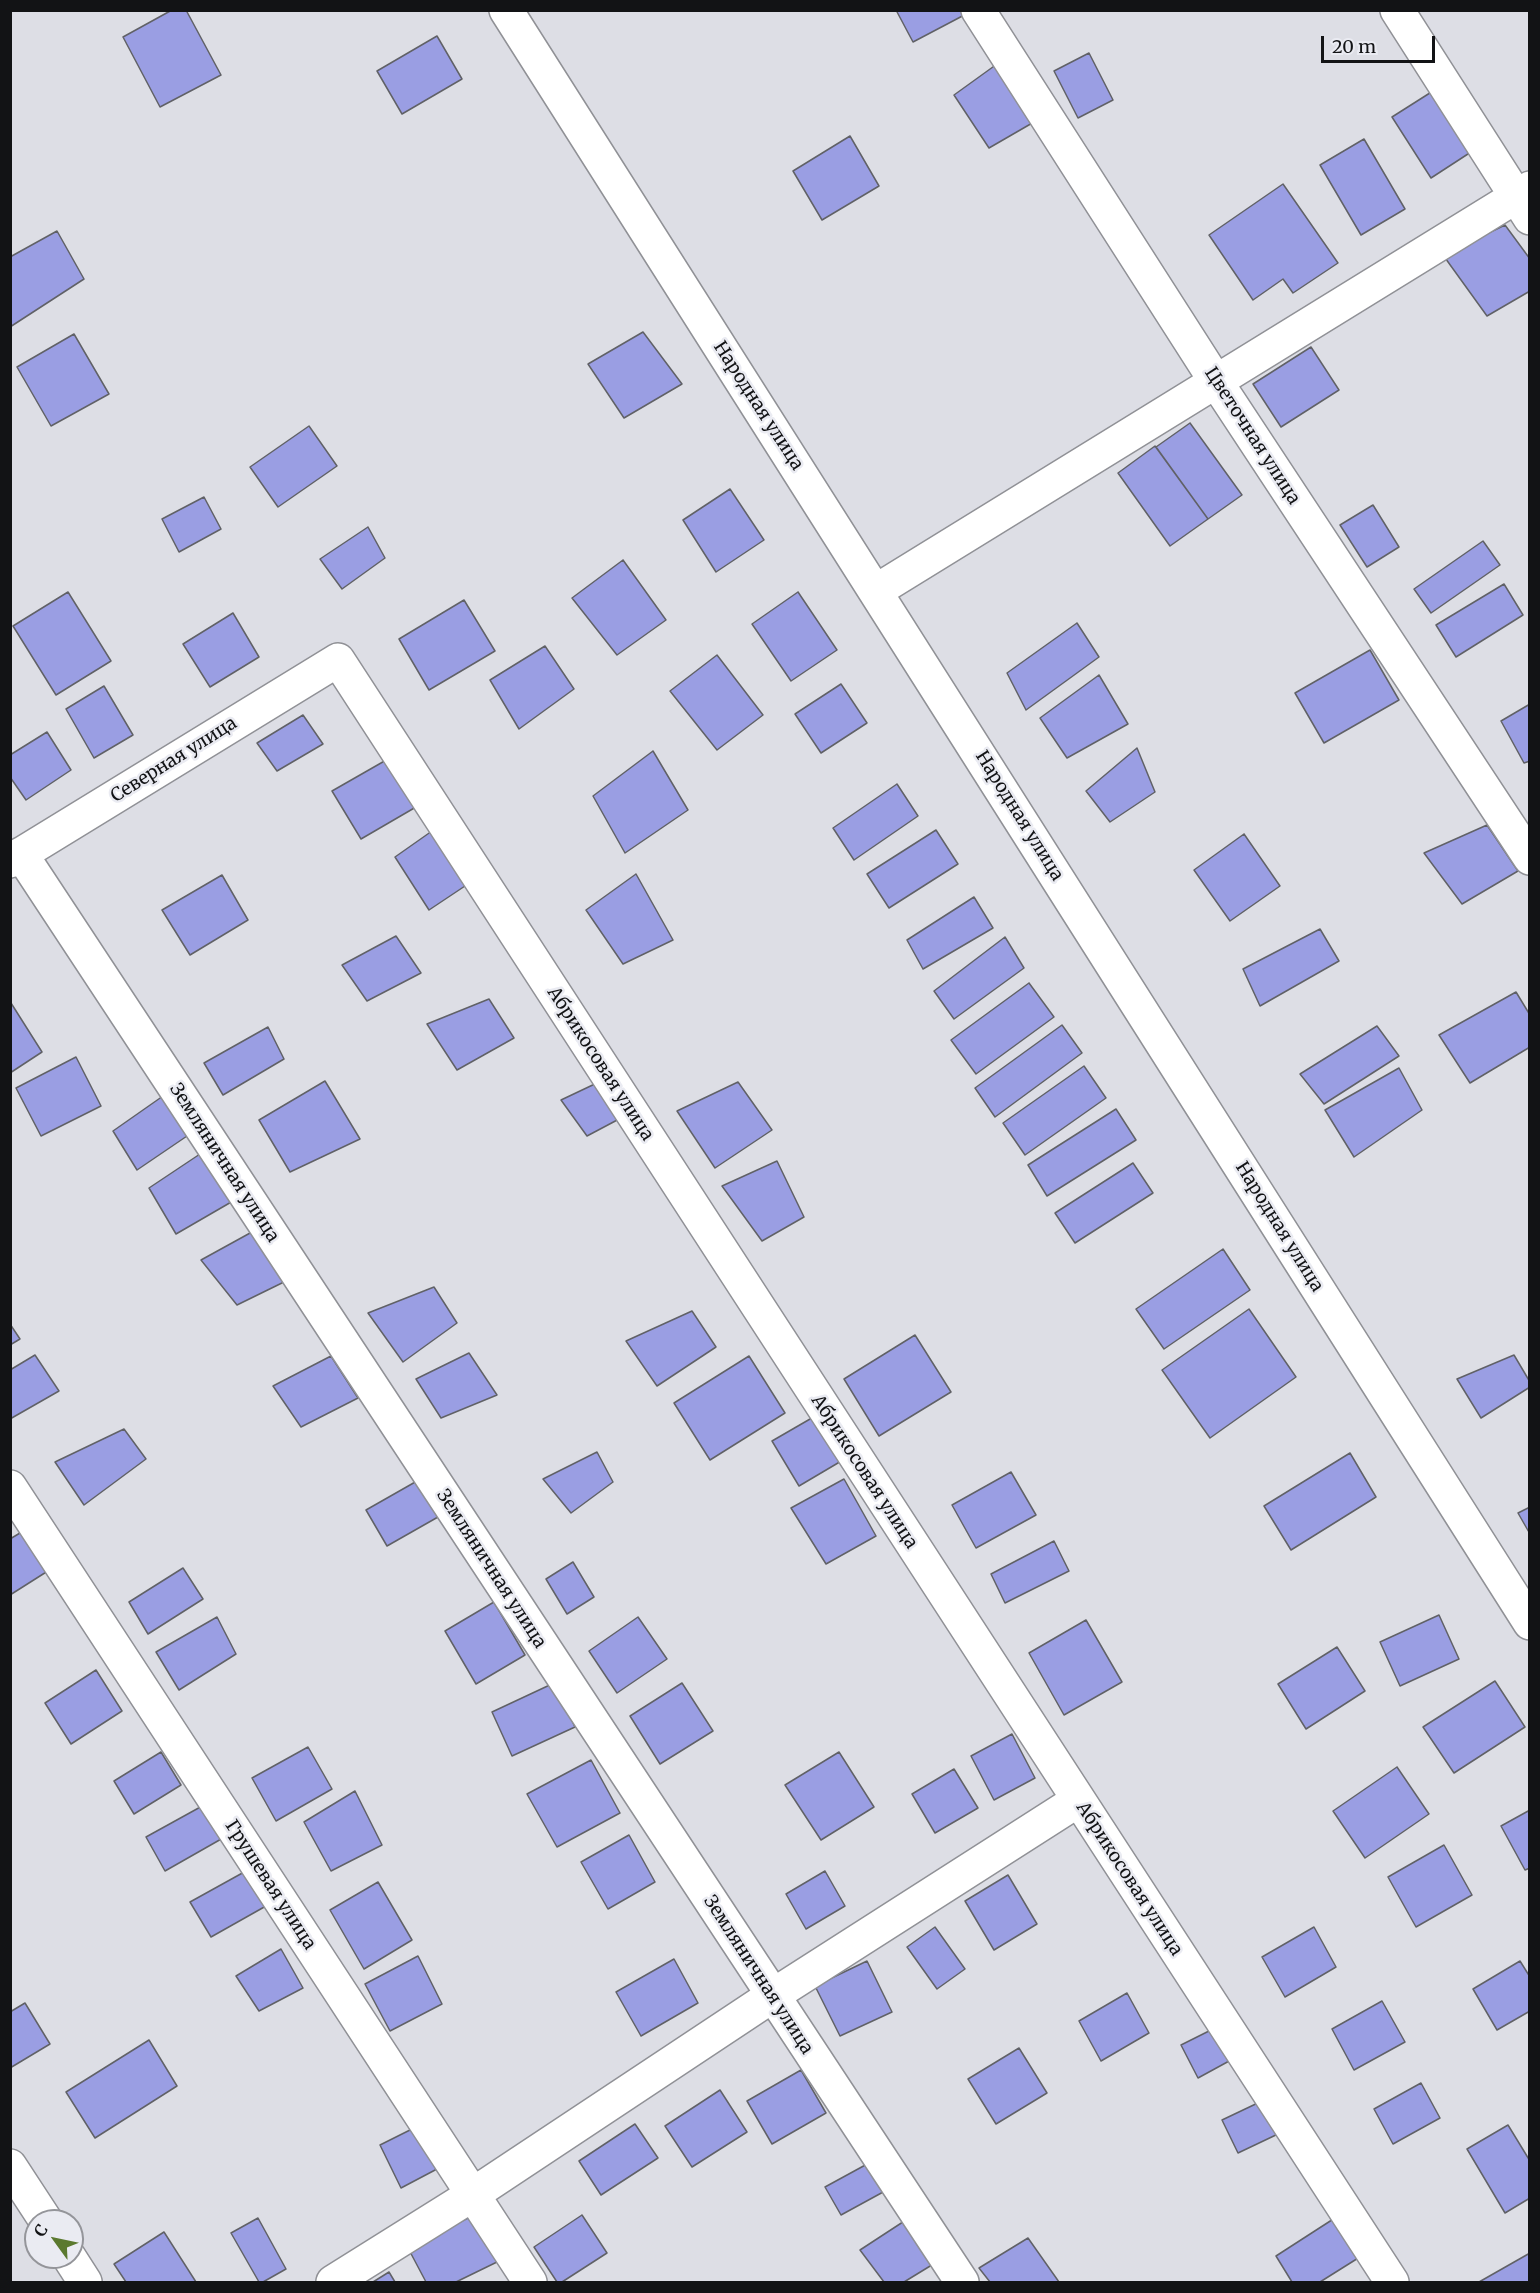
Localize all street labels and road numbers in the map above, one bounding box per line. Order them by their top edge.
street label: Народная улица [708,338,808,474]
street label: Цветочная улица [1200,363,1304,509]
street label: Северная улица [107,713,241,807]
street label: Народная улица [970,747,1068,885]
street label: Абрикосовая улица [542,983,658,1145]
street label: Земляничная улица [165,1080,283,1246]
street label: Народная улица [1230,1158,1328,1296]
street label: Абрикосовая улица [806,1391,922,1553]
street label: Земляничная улица [432,1486,550,1652]
street label: Абрикосовая улица [1071,1798,1187,1960]
street label: Грушевая улица [220,1816,320,1954]
street label: Земляничная улица [699,1892,817,2058]

